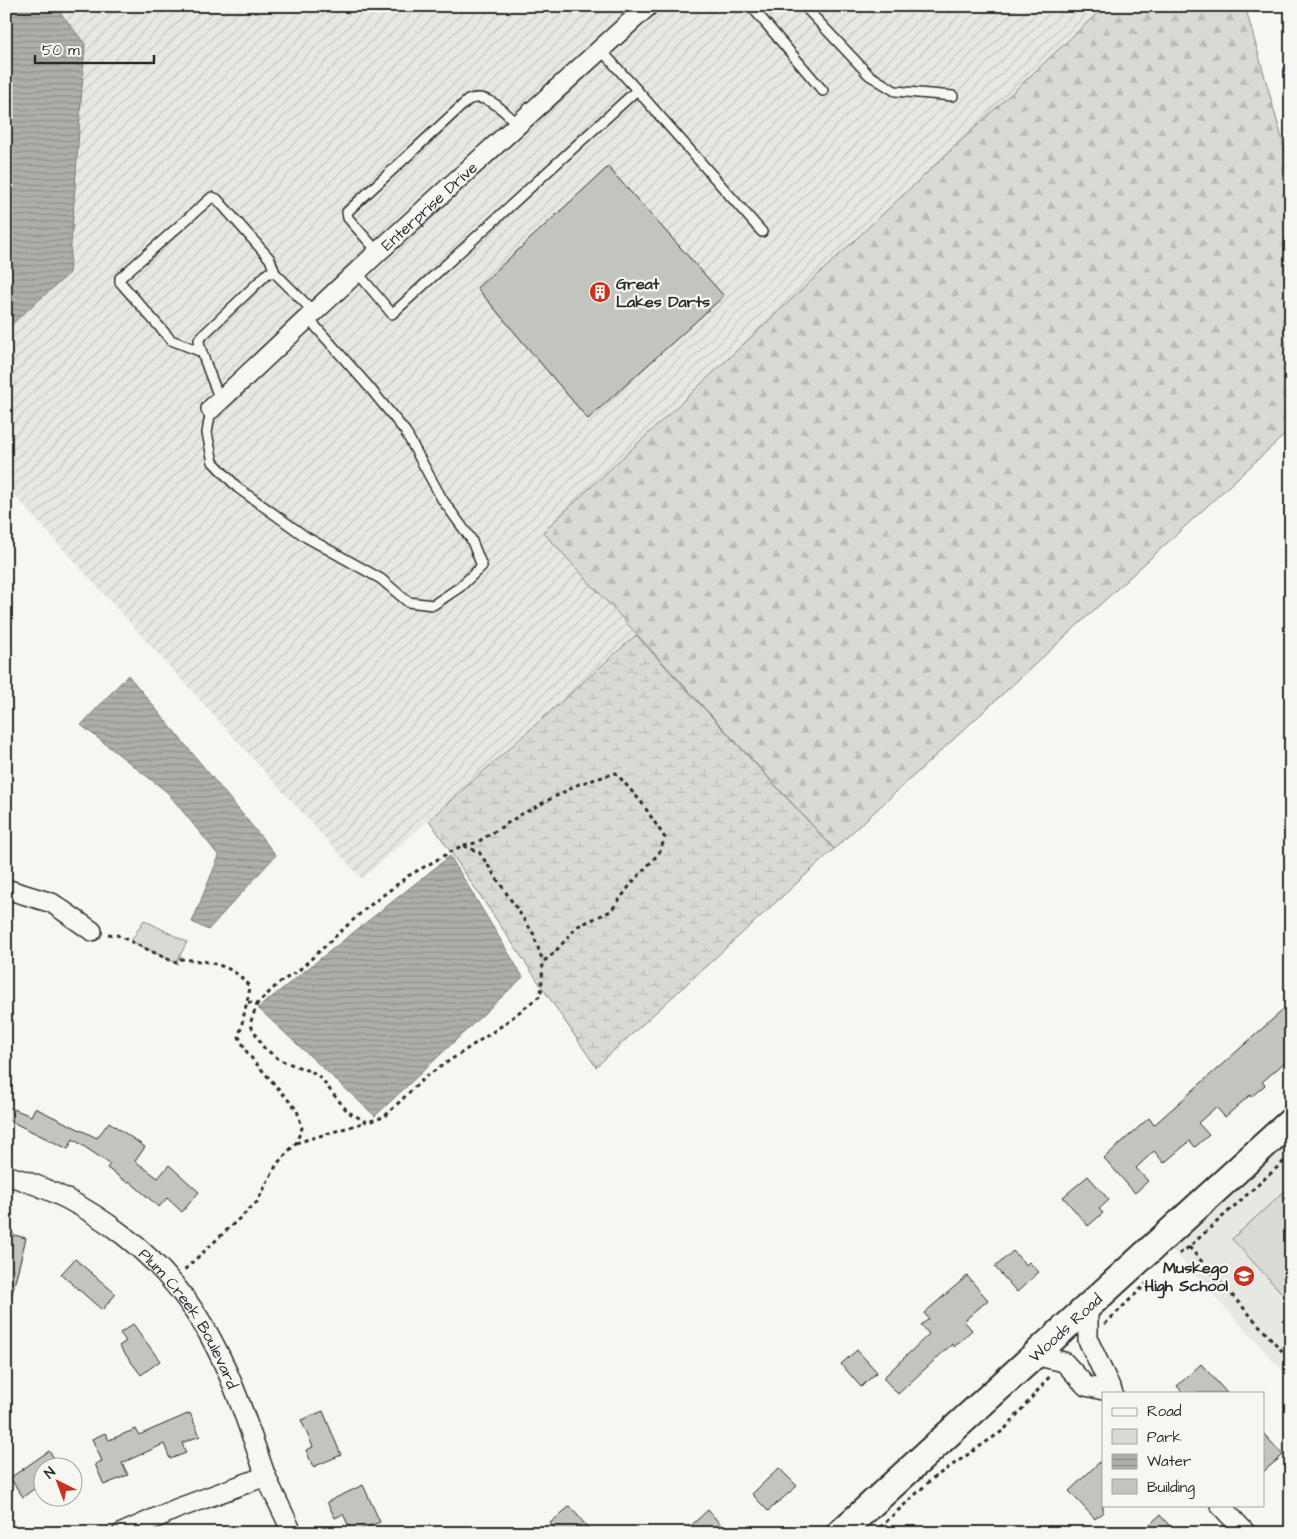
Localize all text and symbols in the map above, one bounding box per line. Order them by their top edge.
scale bar [35,32,154,64]
text: 50 m [42,40,80,61]
street label: Enterprise Drive [377,157,483,256]
place label: Great Lakes Darts [616,273,710,313]
building icon: Great Lakes Darts [588,280,612,304]
street label: Plum Creek Boulevard [134,1243,243,1392]
place label: Muskego High School [1144,1257,1229,1299]
school or university icon: Muskego High School [1232,1264,1256,1288]
street label: Woods Road [1024,1289,1107,1367]
legend [1102,1392,1264,1506]
text: Road [1147,1401,1182,1422]
text: Park [1147,1427,1182,1448]
text: Water [1147,1451,1191,1472]
north arrow [32,1456,82,1506]
text: N [40,1463,60,1483]
text: Building [1147,1477,1195,1499]

